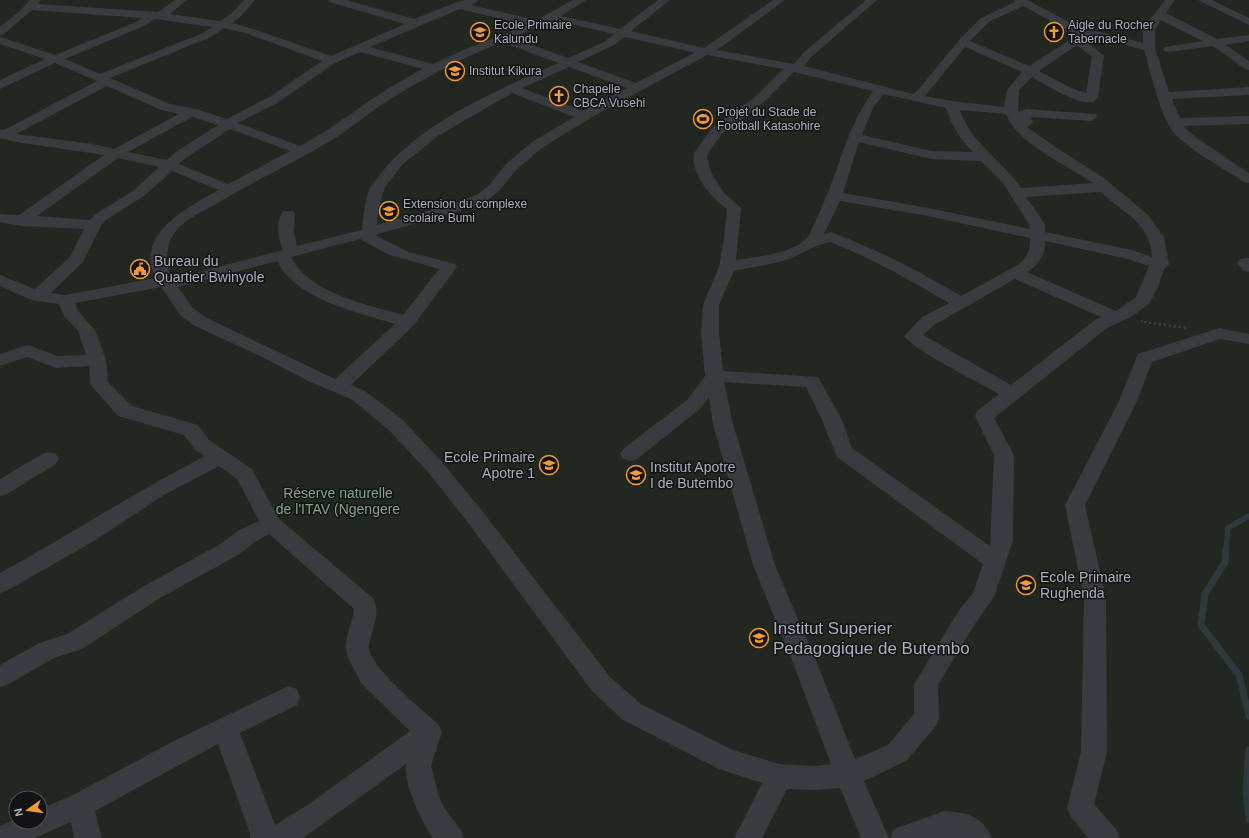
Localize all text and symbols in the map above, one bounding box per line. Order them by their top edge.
place label: Ecole Primaire Kalundu [494,18,572,46]
place label: Aigle du Rocher Tabernacle [1068,18,1153,46]
school or university icon: Ecole Primaire Kalundu [469,21,491,43]
church icon: Aigle du Rocher Tabernacle [1043,21,1065,43]
school or university icon: Institut Kikura [444,60,466,82]
place label: Institut Kikura [469,64,542,78]
place label: Chapelle CBCA Vusehi [573,82,645,110]
church icon: Chapelle CBCA Vusehi [548,85,570,107]
place label: Projet du Stade de Football Katasohire [717,105,821,133]
sports icon: Projet du Stade de Football Katasohire [692,108,714,130]
place label: Extension du complexe scolaire Bumi [403,197,527,225]
school or university icon: Extension du complexe scolaire Bumi [378,200,400,222]
place label: Bureau du Quartier Bwinyole [154,253,265,285]
public building icon: Bureau du Quartier Bwinyole [129,258,151,280]
place label: Ecole Primaire Apotre 1 [444,449,535,481]
school or university icon: Ecole Primaire Apotre 1 [538,454,560,476]
place label: Institut Apotre I de Butembo [650,459,736,491]
school or university icon: Institut Apotre I de Butembo [625,464,647,486]
park label: Réserve naturelle de l'ITAV (Ngengere [276,485,400,517]
place label: Ecole Primaire Rughenda [1040,569,1131,601]
school or university icon: Ecole Primaire Rughenda [1015,574,1037,596]
place label: Institut Superier Pedagogique de Butembo [773,619,970,658]
school or university icon: Institut Superier Pedagogique de Butembo [748,627,770,649]
north arrow [8,790,48,830]
text: N [12,807,25,818]

